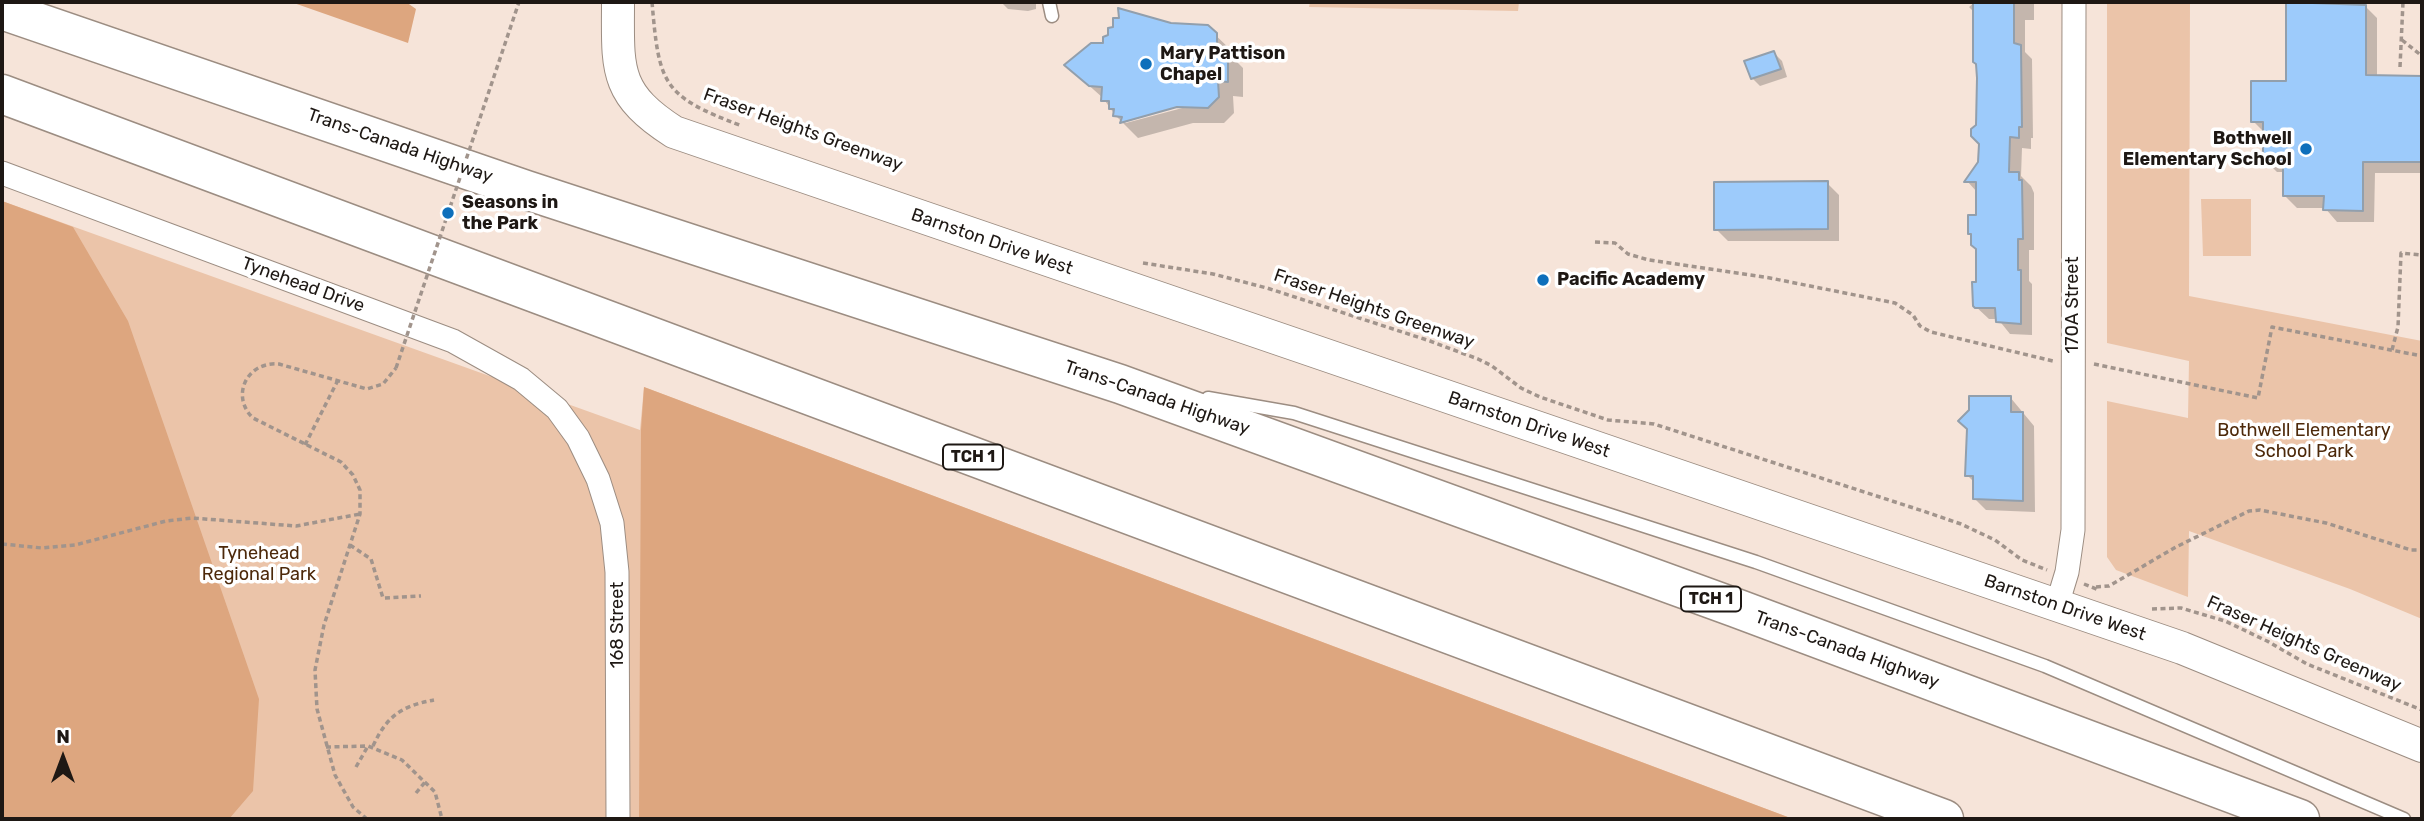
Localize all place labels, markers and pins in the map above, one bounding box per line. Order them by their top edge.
place label: Mary Pattison Chapel [1160,43,1285,86]
marker: Mary Pattison Chapel [1138,56,1154,72]
place label: Bothwell Elementary School [2123,128,2292,170]
marker: Bothwell Elementary School [2298,141,2314,157]
place label: Seasons in the Park [462,192,558,234]
marker: Seasons in the Park [440,205,456,221]
place label: Pacific Academy [1557,269,1705,291]
marker: Pacific Academy [1535,272,1551,288]

